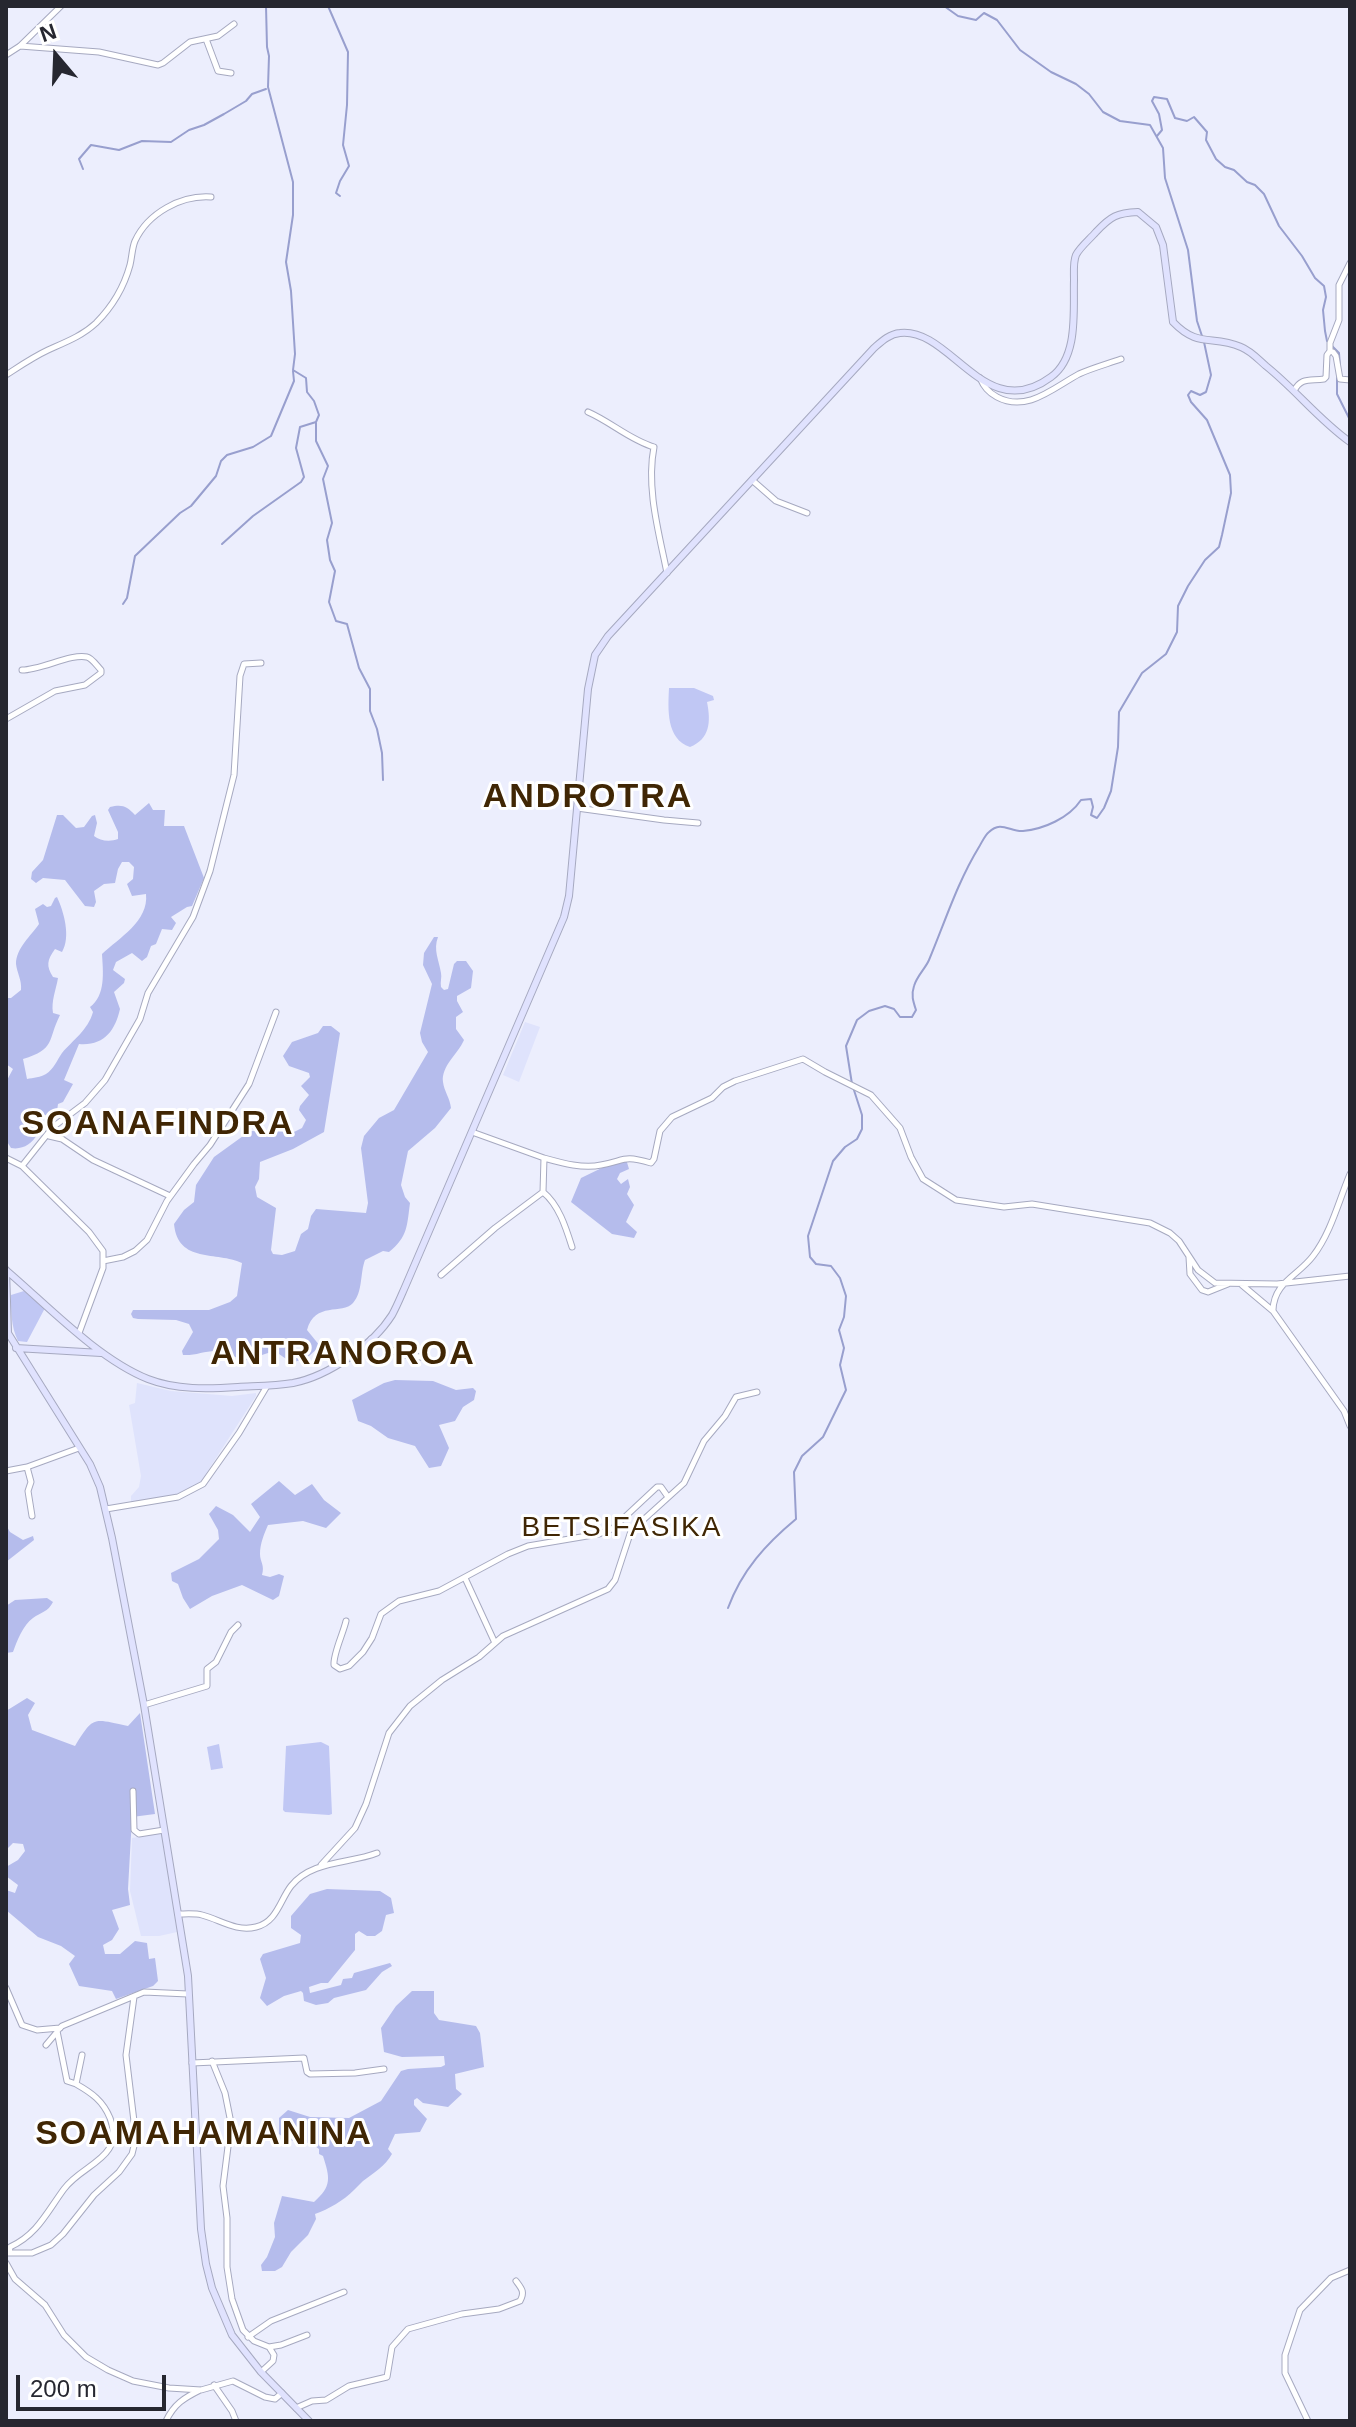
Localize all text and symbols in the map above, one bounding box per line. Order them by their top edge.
north arrow [16,16,96,96]
text: N [36,18,60,47]
district label: ANDROTRA [483,778,693,818]
district label: SOANAFINDRA [21,1105,295,1145]
district label: ANTRANOROA [210,1335,476,1375]
district label: BETSIFASIKA [522,1511,722,1545]
district label: SOAMAHAMANINA [35,2115,373,2155]
scale bar [20,2359,170,2409]
text: 200 m [30,2375,97,2402]

